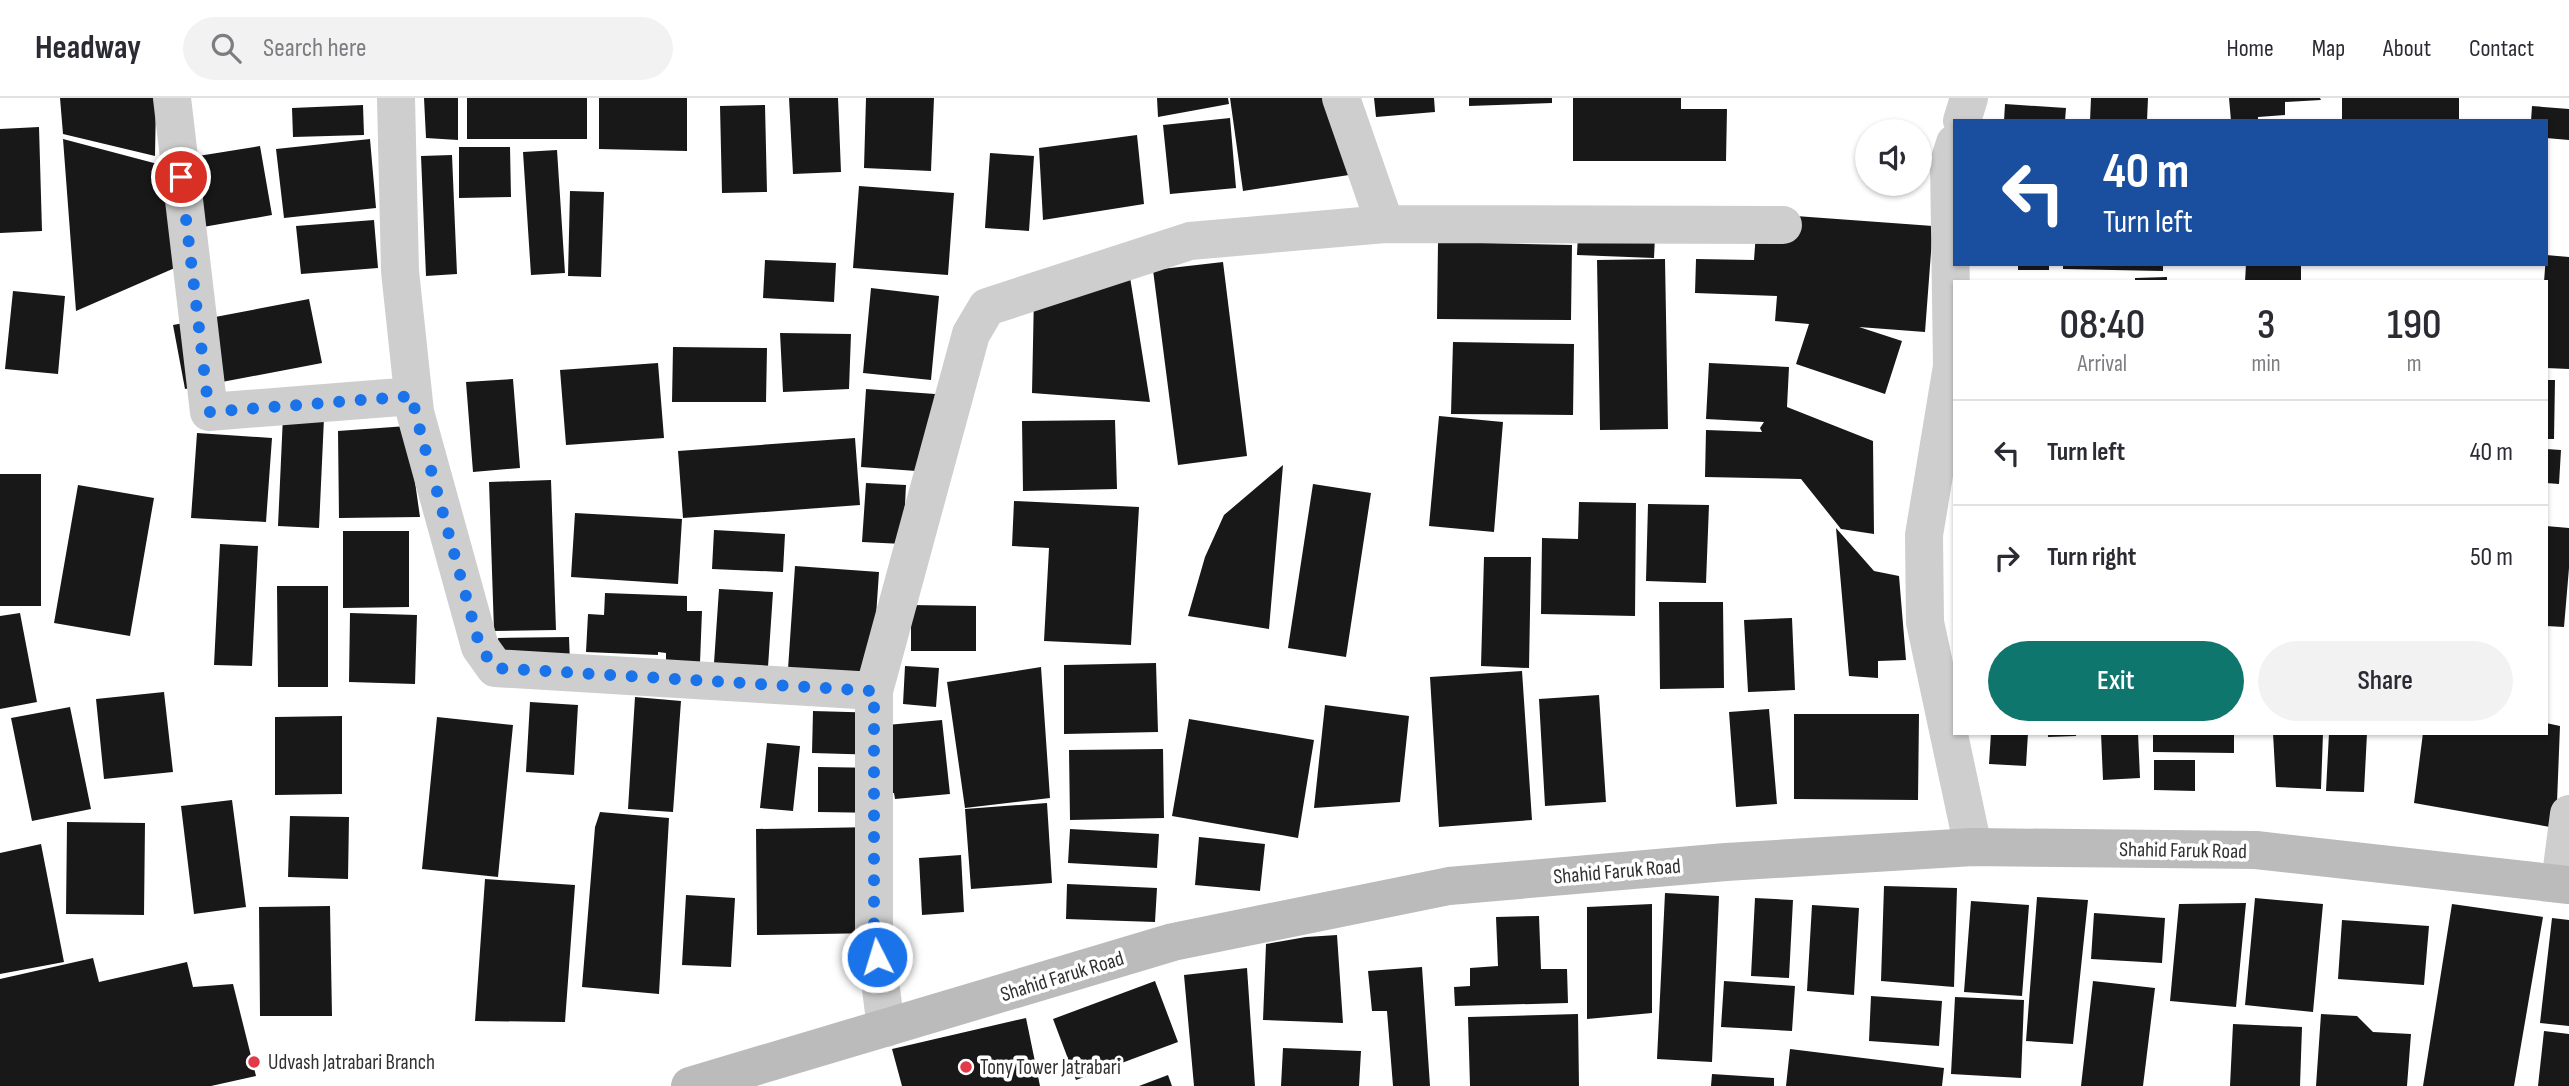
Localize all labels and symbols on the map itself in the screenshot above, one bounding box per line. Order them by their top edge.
pin [151,147,211,207]
street label: Shahid Faruk Road [2119,837,2247,864]
street label: Shahid Faruk Road [1552,853,1682,890]
position arrow [840,920,914,994]
street label: Shahid Faruk Road [997,946,1127,1007]
place label: Udvash Jatrabari Branch [268,1050,435,1075]
marker: Udvash Jatrabari Branch [246,1054,262,1070]
place label: Tony Tower Jatrabari [980,1055,1121,1080]
marker: Tony Tower Jatrabari [958,1059,974,1075]

